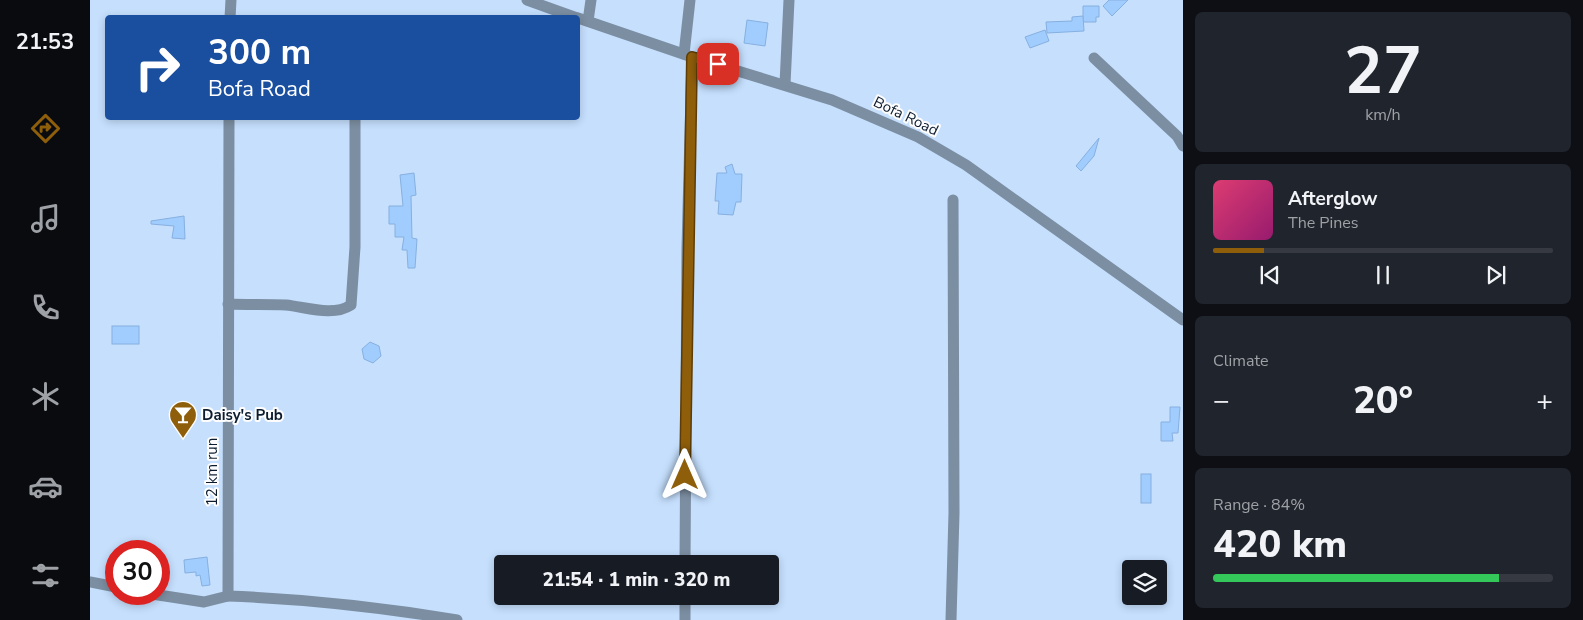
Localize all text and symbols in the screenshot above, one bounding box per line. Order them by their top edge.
text: 21:53 [16,27,74,57]
text: 27 [1344,27,1422,116]
text: 300 m [208,29,311,76]
icon: right [125,35,190,100]
pin [697,43,739,85]
icon: arrive [704,50,732,78]
text: Bofa Road [208,74,311,104]
street label: Bofa Road [870,92,942,140]
text: km/h [1365,104,1401,126]
icon: directions [28,111,63,146]
text: Afterglow [1288,186,1378,212]
icon: music [28,201,63,236]
text: The Pines [1288,212,1358,234]
icon: previous [1256,261,1284,289]
icon: pause [1369,261,1397,289]
icon: next [1482,261,1510,289]
icon: phone [28,290,63,325]
text: Climate [1213,350,1268,372]
text: 20° [1353,375,1413,426]
icon: climate [28,379,63,414]
text: − [1213,382,1230,420]
text: + [1536,382,1553,420]
bar icon: Daisy's Pub [168,400,198,439]
place label: Daisy's Pub [202,405,283,425]
street label: 12 km run [202,438,222,506]
position arrow [658,448,710,500]
icon: car [28,469,63,504]
text: Range · 84% [1213,494,1305,516]
text: 420 km [1213,519,1347,570]
speed limit sign: 30 [105,540,170,605]
icon: filters [28,558,63,593]
map controls [1122,560,1167,605]
button: layers [1122,560,1167,605]
text: 21:54 · 1 min · 320 m [543,567,730,593]

